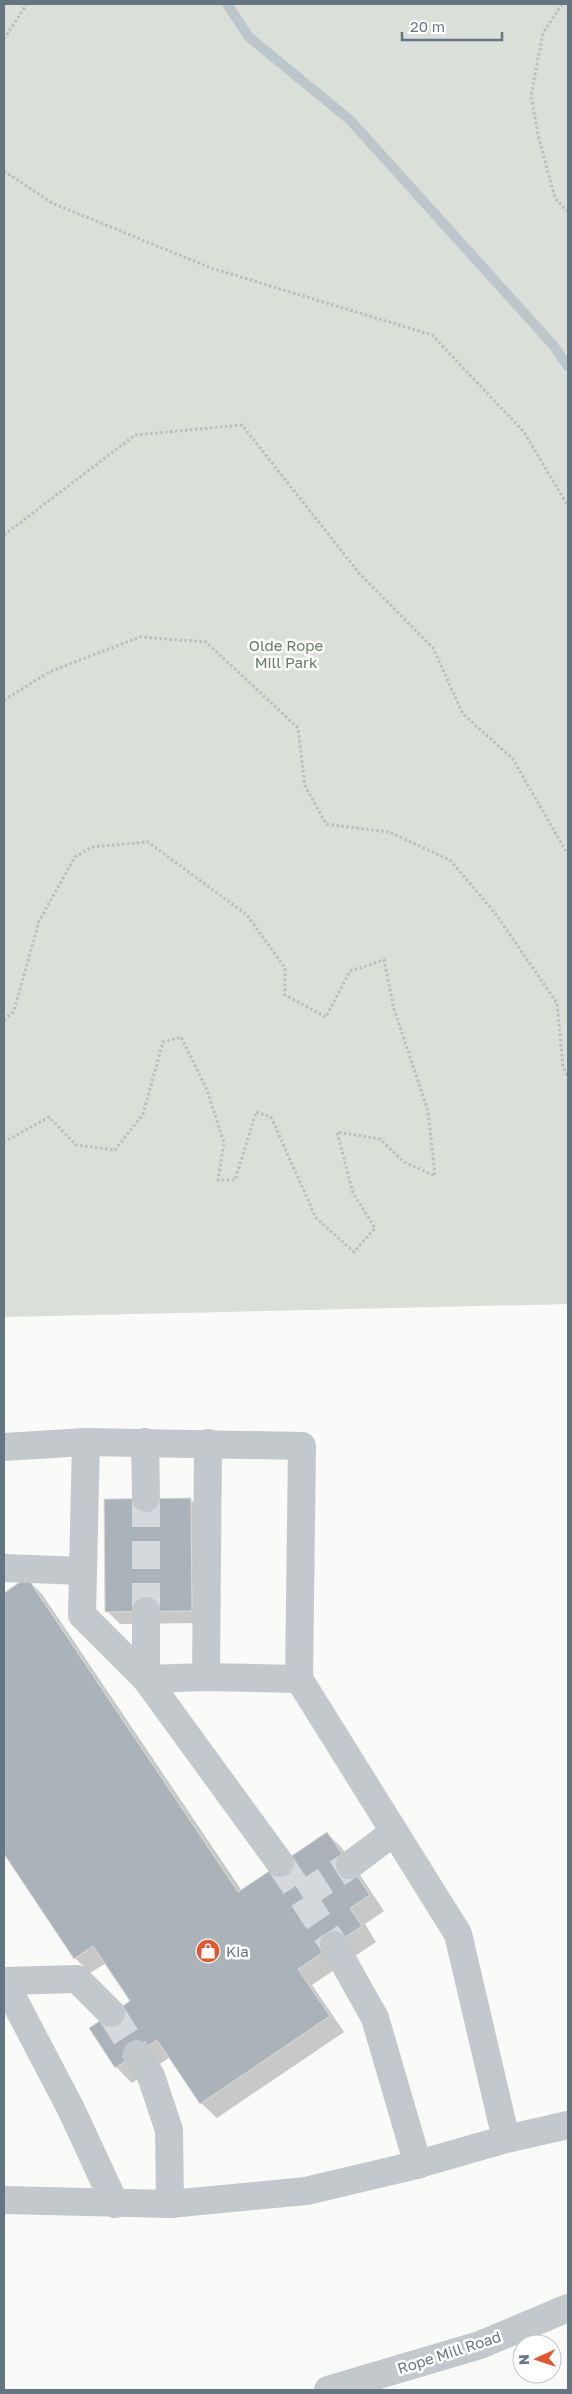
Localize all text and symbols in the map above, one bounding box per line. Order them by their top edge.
scale bar [402,10,502,42]
text: 20 m [410,17,445,35]
park label: Olde Rope Mill Park [249,636,323,671]
shop icon: Kia [195,1938,221,1964]
place label: Kia [226,1942,249,1960]
street label: Rope Mill Road [395,2327,503,2377]
north arrow [512,2334,562,2384]
text: N [515,2354,532,2365]

